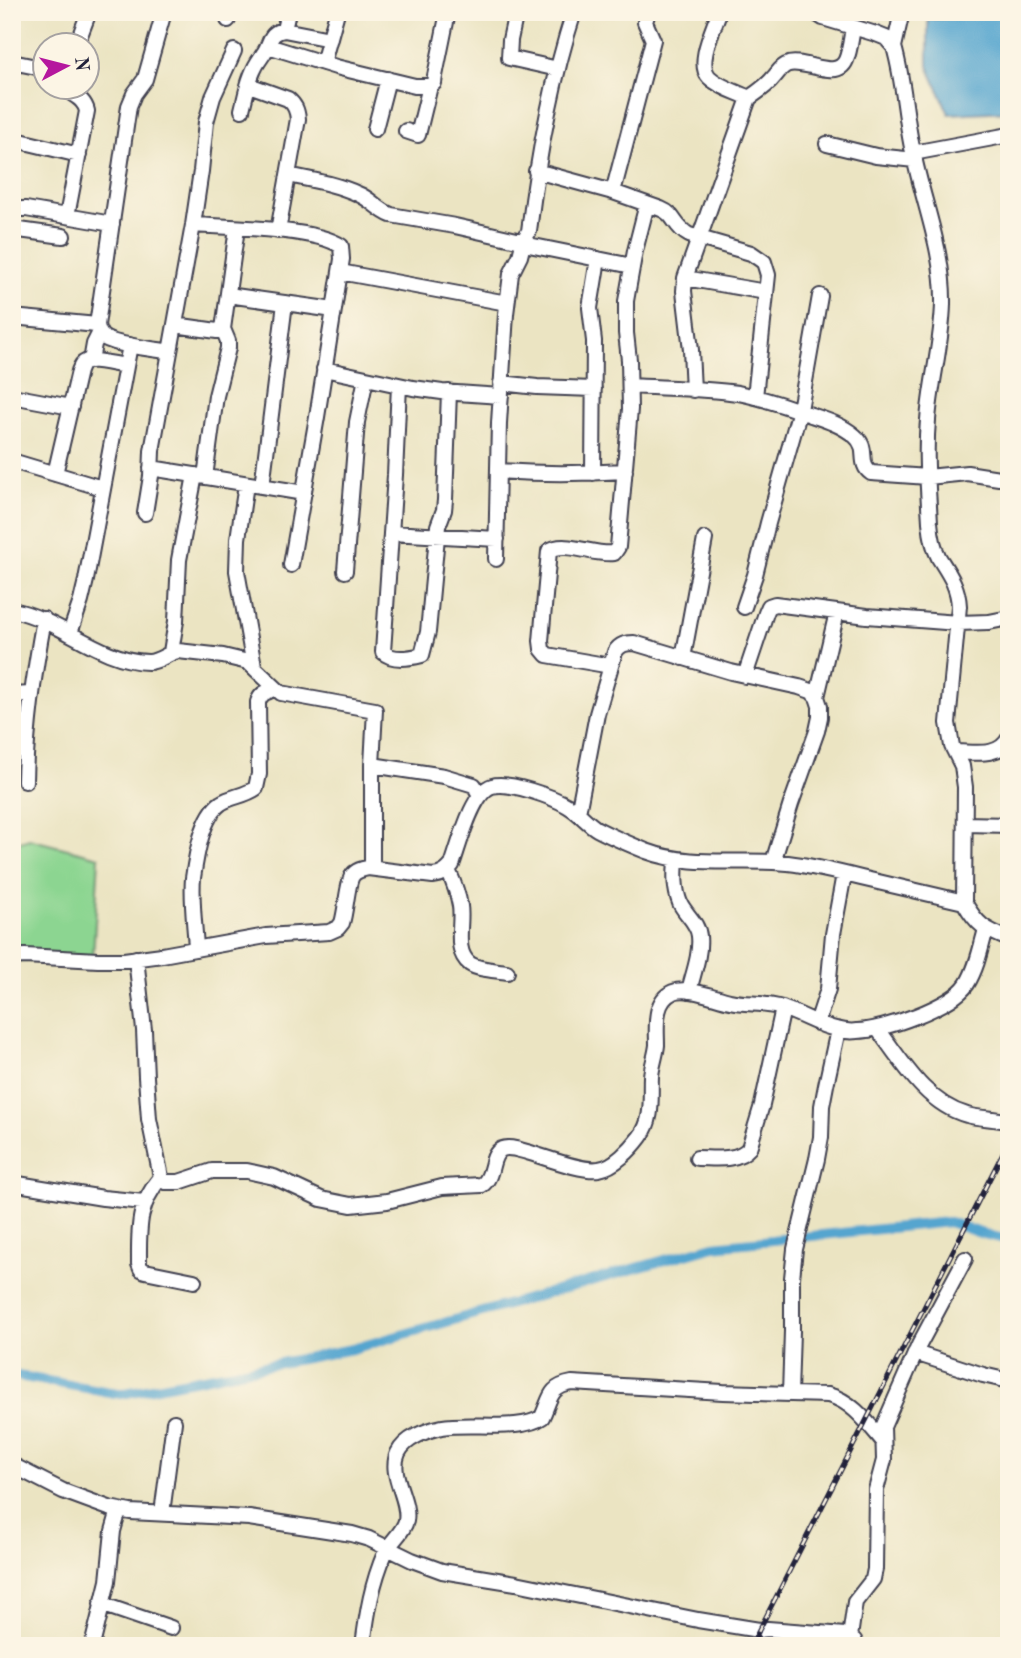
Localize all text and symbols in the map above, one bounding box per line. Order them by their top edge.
north arrow [32,32,102,102]
text: N [70,56,91,73]

